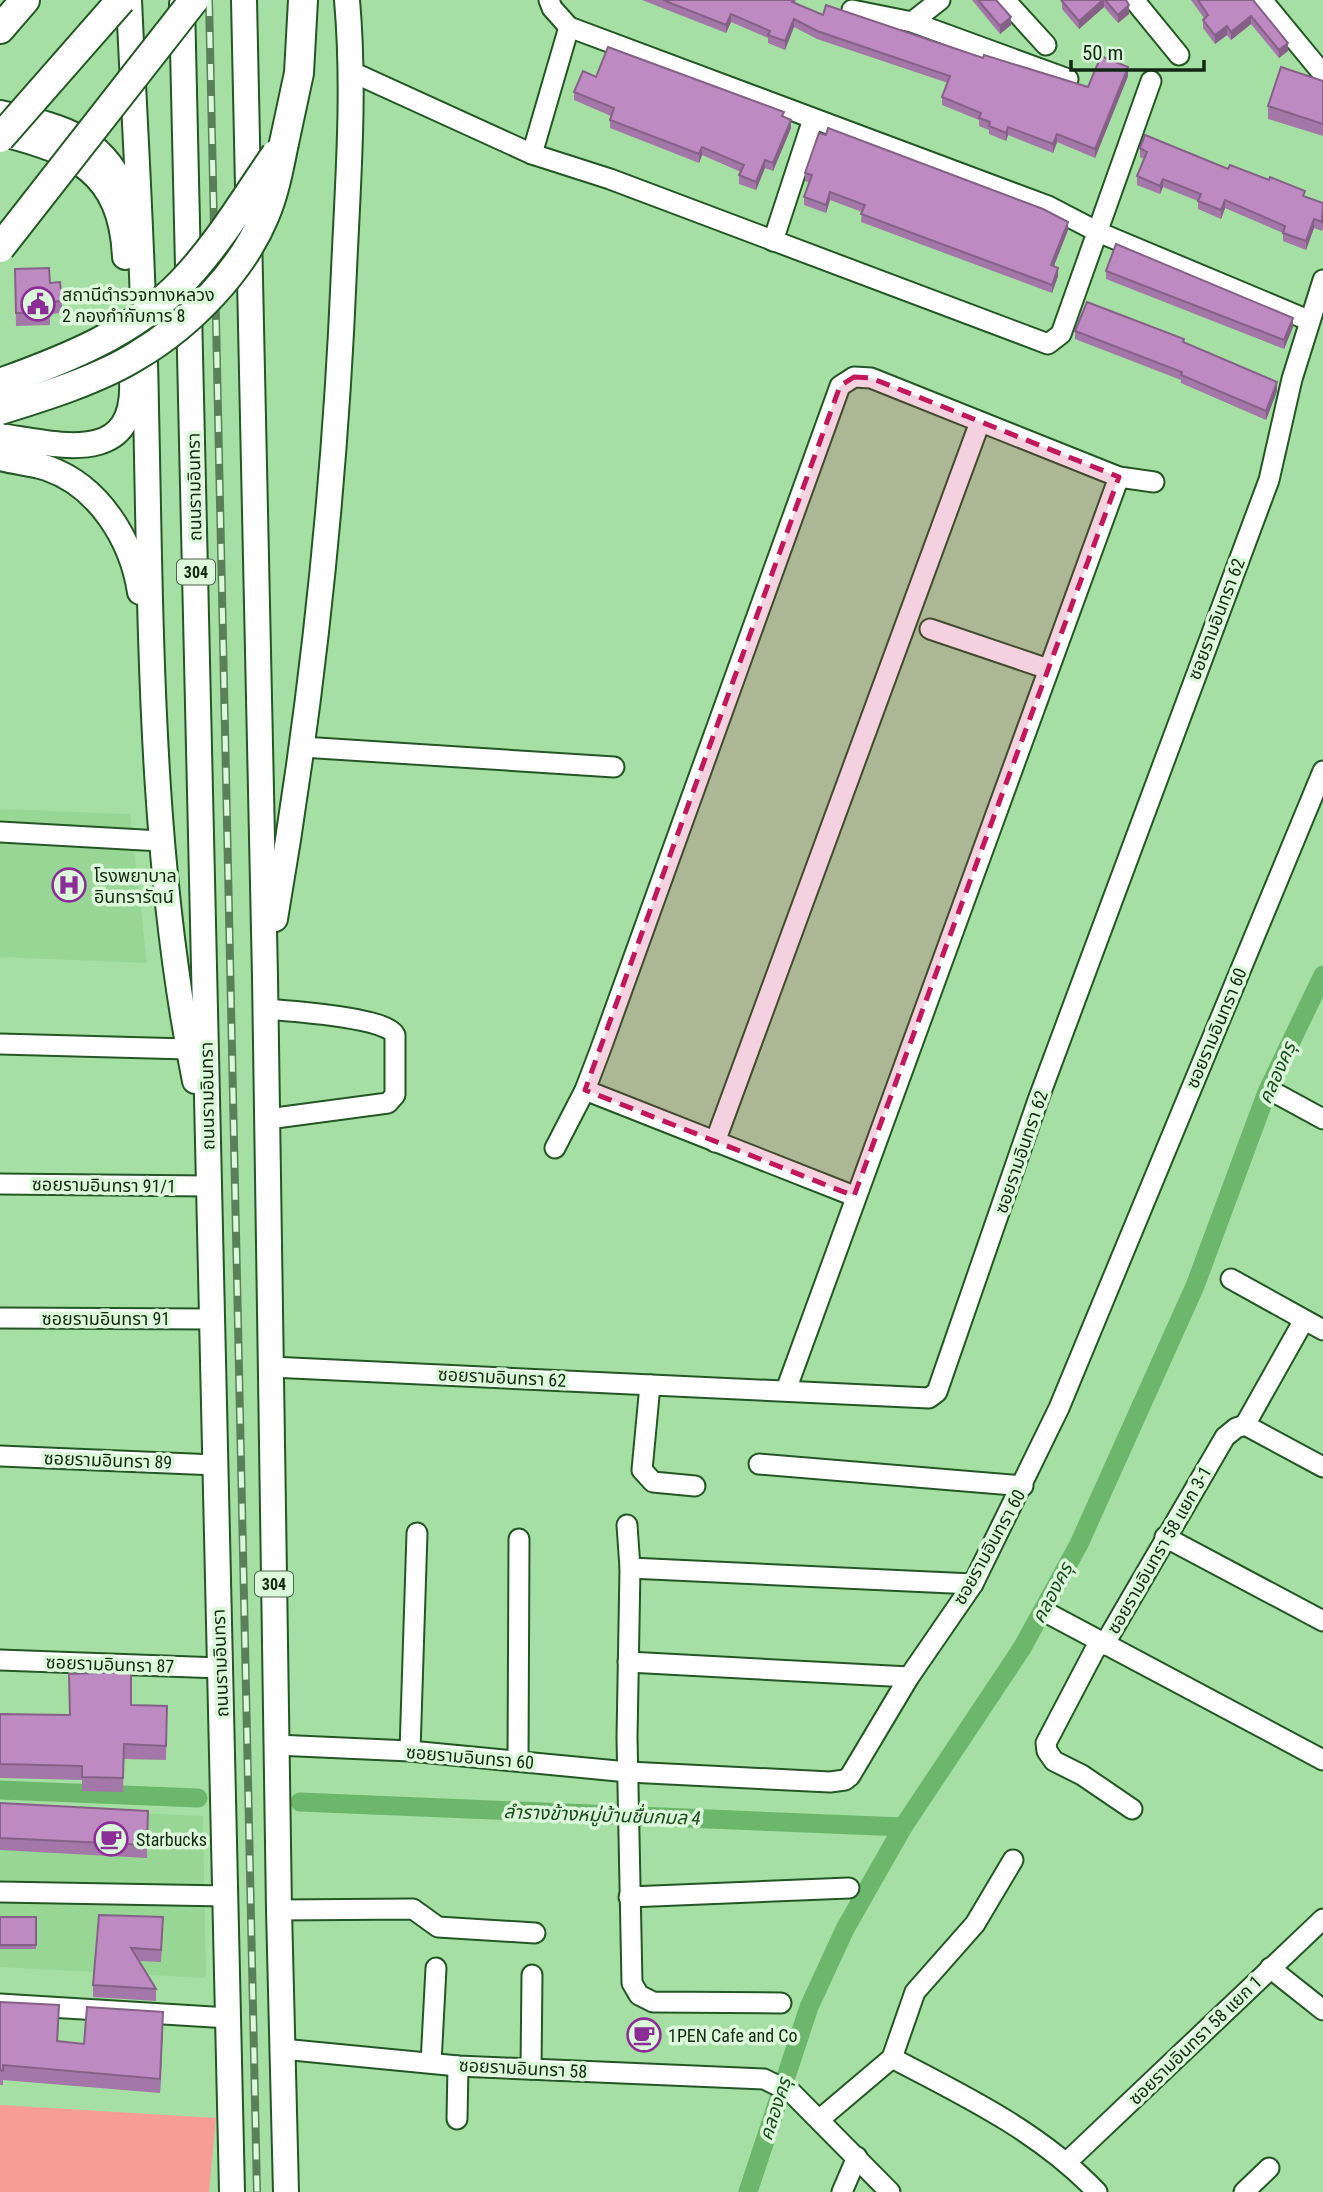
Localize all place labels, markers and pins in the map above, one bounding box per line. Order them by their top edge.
place label: สถานีตำรวจทางหลวง 2 กองกำกับการ 8 [62,284,215,326]
public building icon: สถานีตำรวจทางหลวง 2 กองกำกับการ 8 [19,285,57,323]
place label: โรงพยาบาล อินทรารัตน์ [94,865,177,907]
hospital icon: โรงพยาบาล อินทรารัตน์ [50,866,88,904]
cafe icon: Starbucks [92,1820,130,1858]
place label: Starbucks [136,1829,207,1850]
cafe icon: 1PEN Cafe and Co [625,2016,663,2054]
place label: 1PEN Cafe and Co [668,2025,798,2046]

